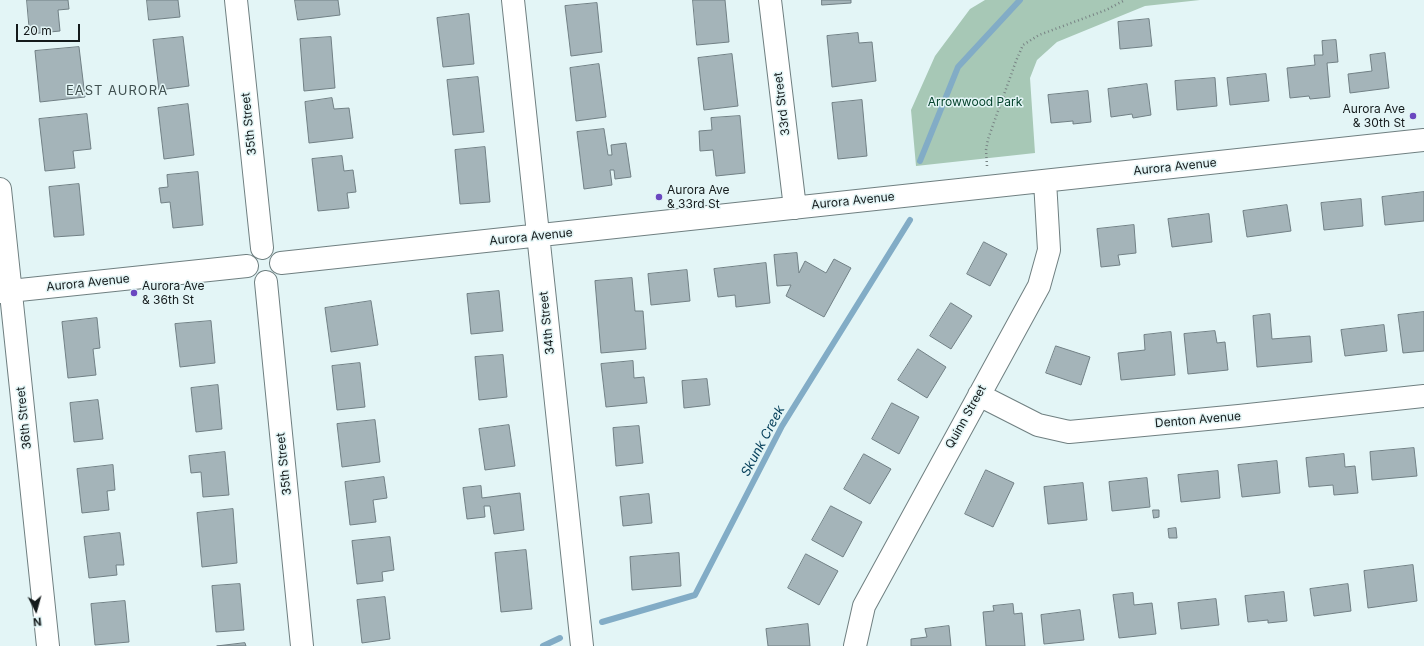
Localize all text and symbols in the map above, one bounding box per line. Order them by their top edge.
scale bar [18,16,82,42]
text: 20 m [23,23,52,38]
street label: 33rd Street [771,71,793,137]
district label: EAST AURORA [66,83,168,99]
street label: 35th Street [239,92,259,156]
park label: Arrowwood Park [928,95,1022,109]
place label: Aurora Ave & 30th St [1343,102,1405,130]
marker: Aurora Ave & 30th St [1408,111,1418,121]
street label: Aurora Avenue [1133,155,1217,179]
place label: Aurora Ave & 33rd St [667,183,729,211]
street label: Aurora Avenue [811,189,895,213]
marker: Aurora Ave & 33rd St [654,192,664,202]
street label: Aurora Avenue [489,225,573,249]
street label: Aurora Avenue [46,271,130,295]
place label: Aurora Ave & 36th St [142,279,204,307]
marker: Aurora Ave & 36th St [129,288,139,298]
street label: 34th Street [537,291,557,355]
street label: Quinn Street [943,383,989,451]
street label: 36th Street [14,386,34,450]
water label: Skunk Creek [738,403,788,479]
street label: Denton Avenue [1154,409,1242,431]
street label: 35th Street [274,432,294,496]
north arrow [16,590,56,630]
text: N [32,615,42,629]

